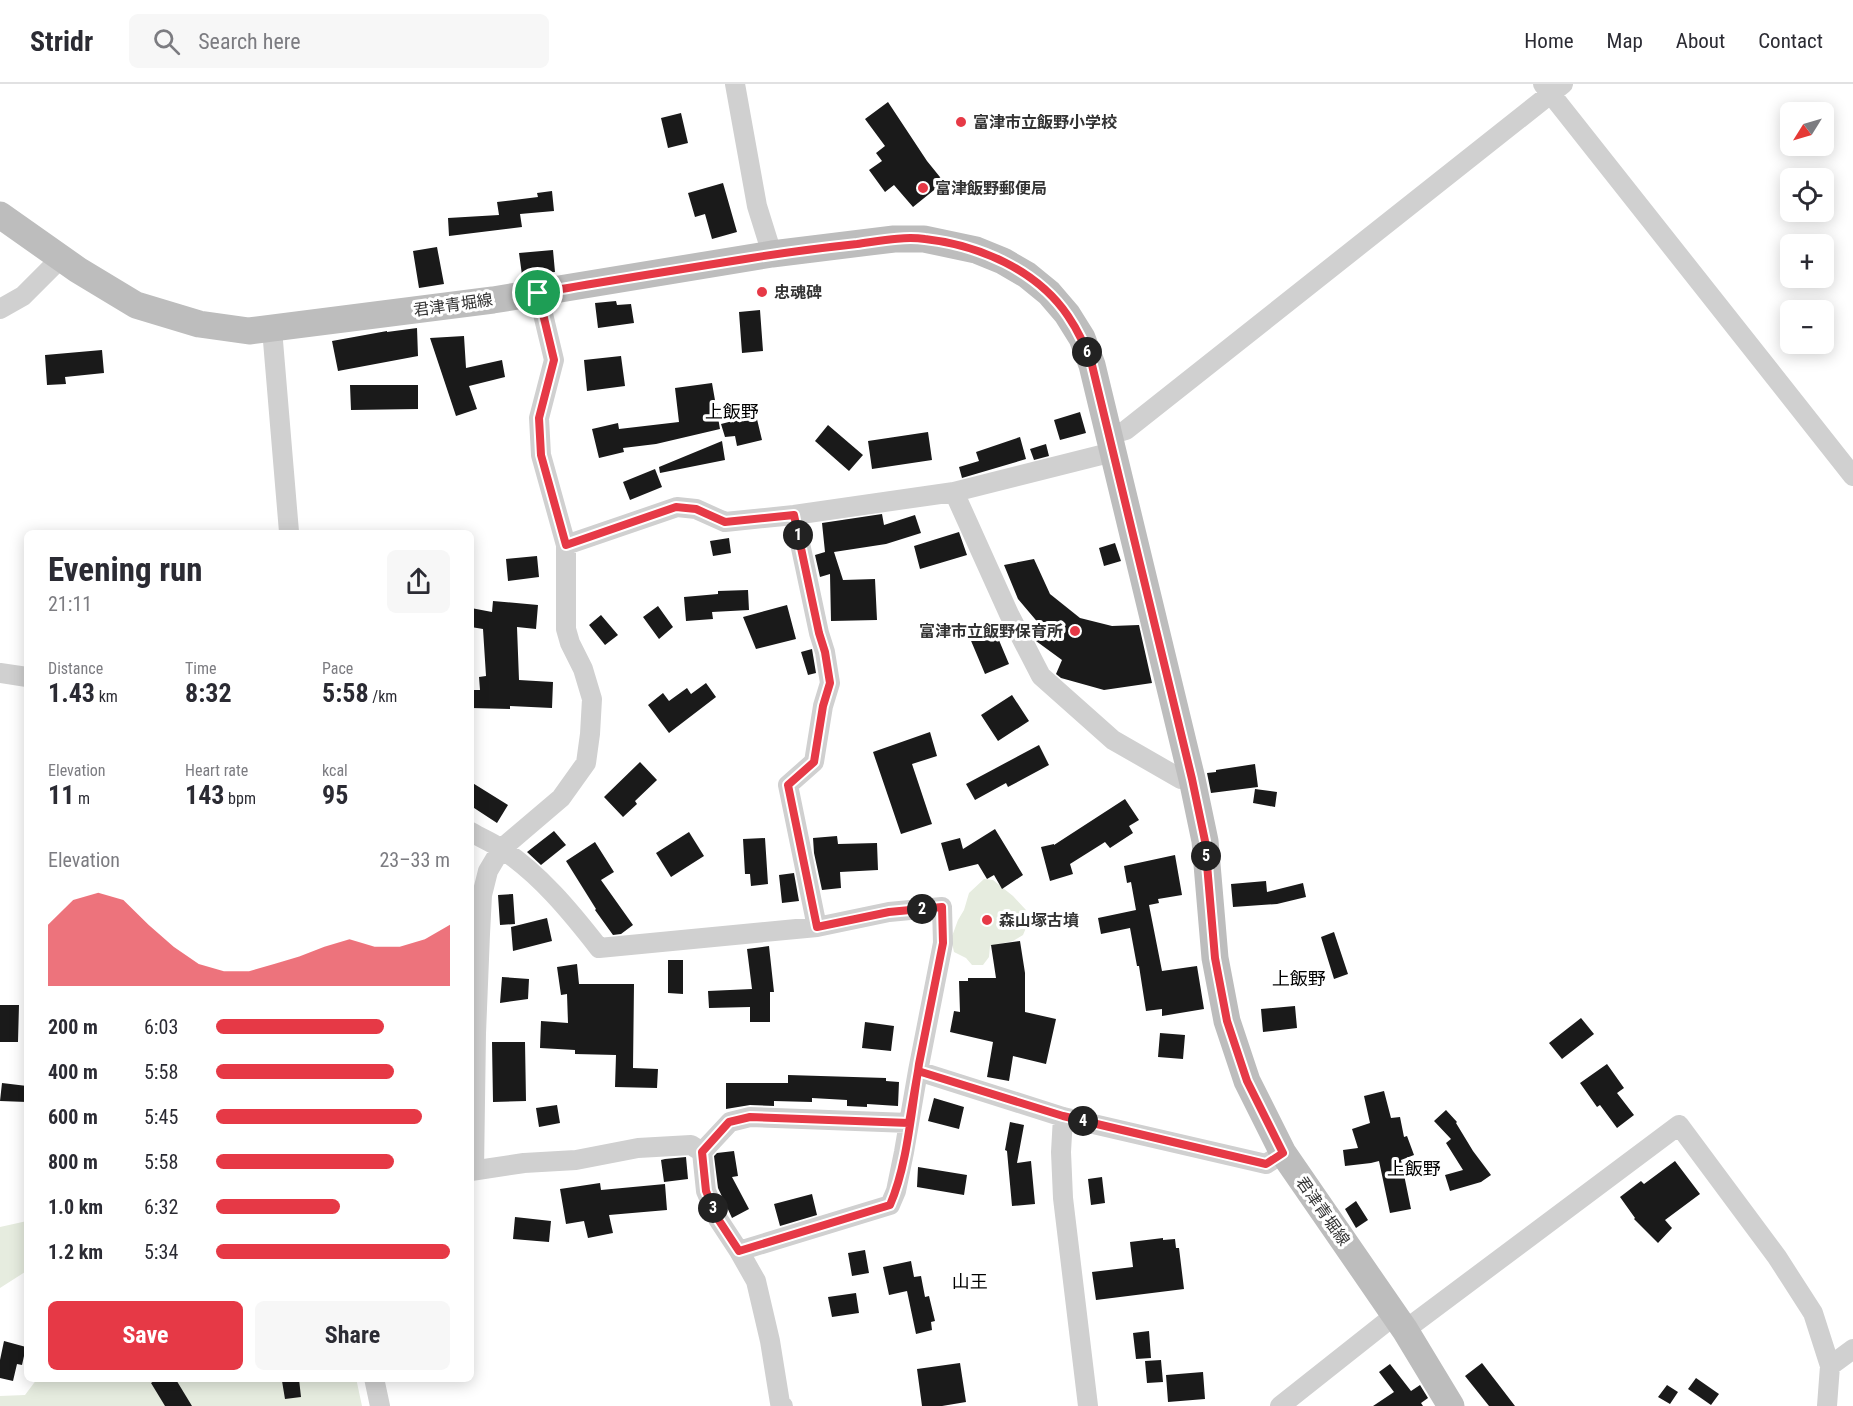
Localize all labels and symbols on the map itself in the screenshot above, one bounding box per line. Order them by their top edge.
north arrow [1780,102,1834,156]
place label: 富津市立飯野小学校 [973,113,1117,132]
marker: 富津市立飯野小学校 [954,115,968,129]
place label: 富津飯野郵便局 [935,179,1047,198]
marker: 富津飯野郵便局 [916,181,930,195]
pin [512,267,563,318]
place label: 忠魂碑 [774,283,822,302]
marker: 忠魂碑 [755,285,769,299]
street label: 君津青堀線 [412,290,494,320]
pin: 6 [1072,337,1102,367]
district label: 上飯野 [705,401,759,422]
pin: 1 [783,520,813,550]
place label: 富津市立飯野保育所 [919,622,1063,641]
marker: 富津市立飯野保育所 [1068,624,1082,638]
pin: 5 [1191,841,1221,871]
pin: 2 [907,894,937,924]
place label: 森山塚古墳 [999,911,1079,930]
marker: 森山塚古墳 [980,913,994,927]
district label: 上飯野 [1272,968,1326,989]
pin: 4 [1068,1106,1098,1136]
district label: 上飯野 [1387,1158,1441,1179]
street label: 君津青堀線 [1292,1173,1354,1249]
pin: 3 [698,1193,728,1223]
district label: 山王 [952,1271,988,1292]

